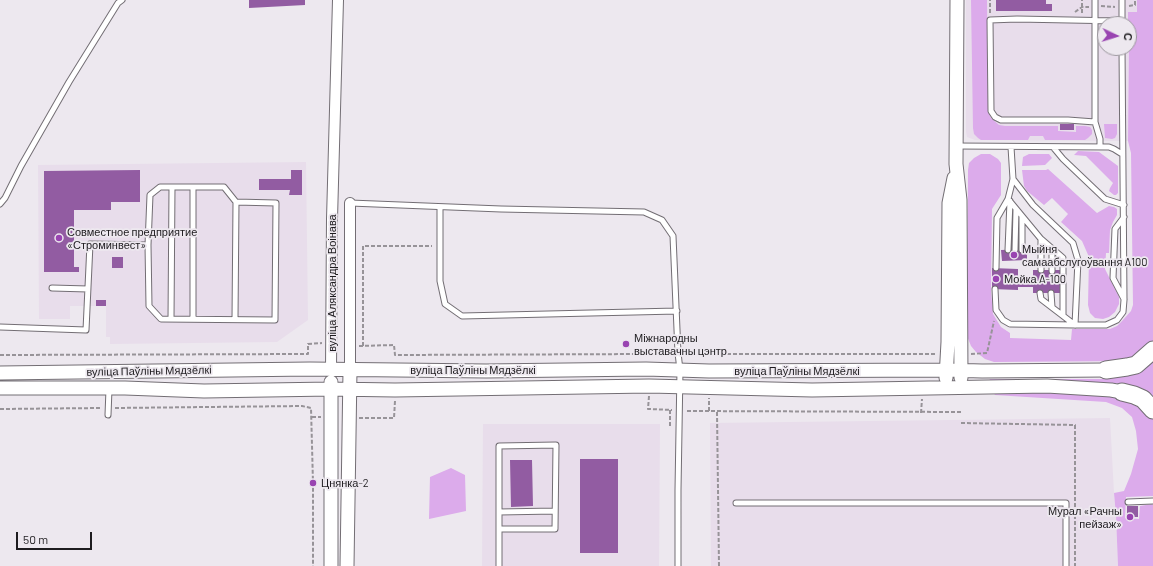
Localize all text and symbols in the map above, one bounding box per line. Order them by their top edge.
north arrow [1097,16,1137,56]
text: С [1122,32,1135,41]
street label: вуліца Аляксандра Воінава [325,214,339,352]
place label: Совместное предприятие «Строминвест» [67,225,197,251]
marker: Совместное предприятие «Строминвест» [54,233,64,243]
place label: Мыйня самаабслугоўвання A100 [1022,242,1147,268]
marker: Мыйня самаабслугоўвання A100 [1009,250,1019,260]
place label: Мойка A-100 [1004,272,1066,286]
marker: Мойка A-100 [991,274,1001,284]
place label: Міжнародны выставачны цэнтр [634,331,727,357]
marker: Міжнародны выставачны цэнтр [621,339,631,349]
street label: вуліца Паўліны Мядзёлкі [86,363,212,379]
street label: вуліца Паўліны Мядзёлкі [410,363,536,377]
street label: вуліца Паўліны Мядзёлкі [734,364,860,378]
place label: Цнянка-2 [321,476,369,490]
marker: Цнянка-2 [308,478,318,488]
place label: Мурал «Рачны пейзаж» [1048,504,1122,530]
marker: Мурал «Рачны пейзаж» [1125,512,1135,522]
scale bar [18,524,94,550]
text: 50 m [23,532,48,546]

